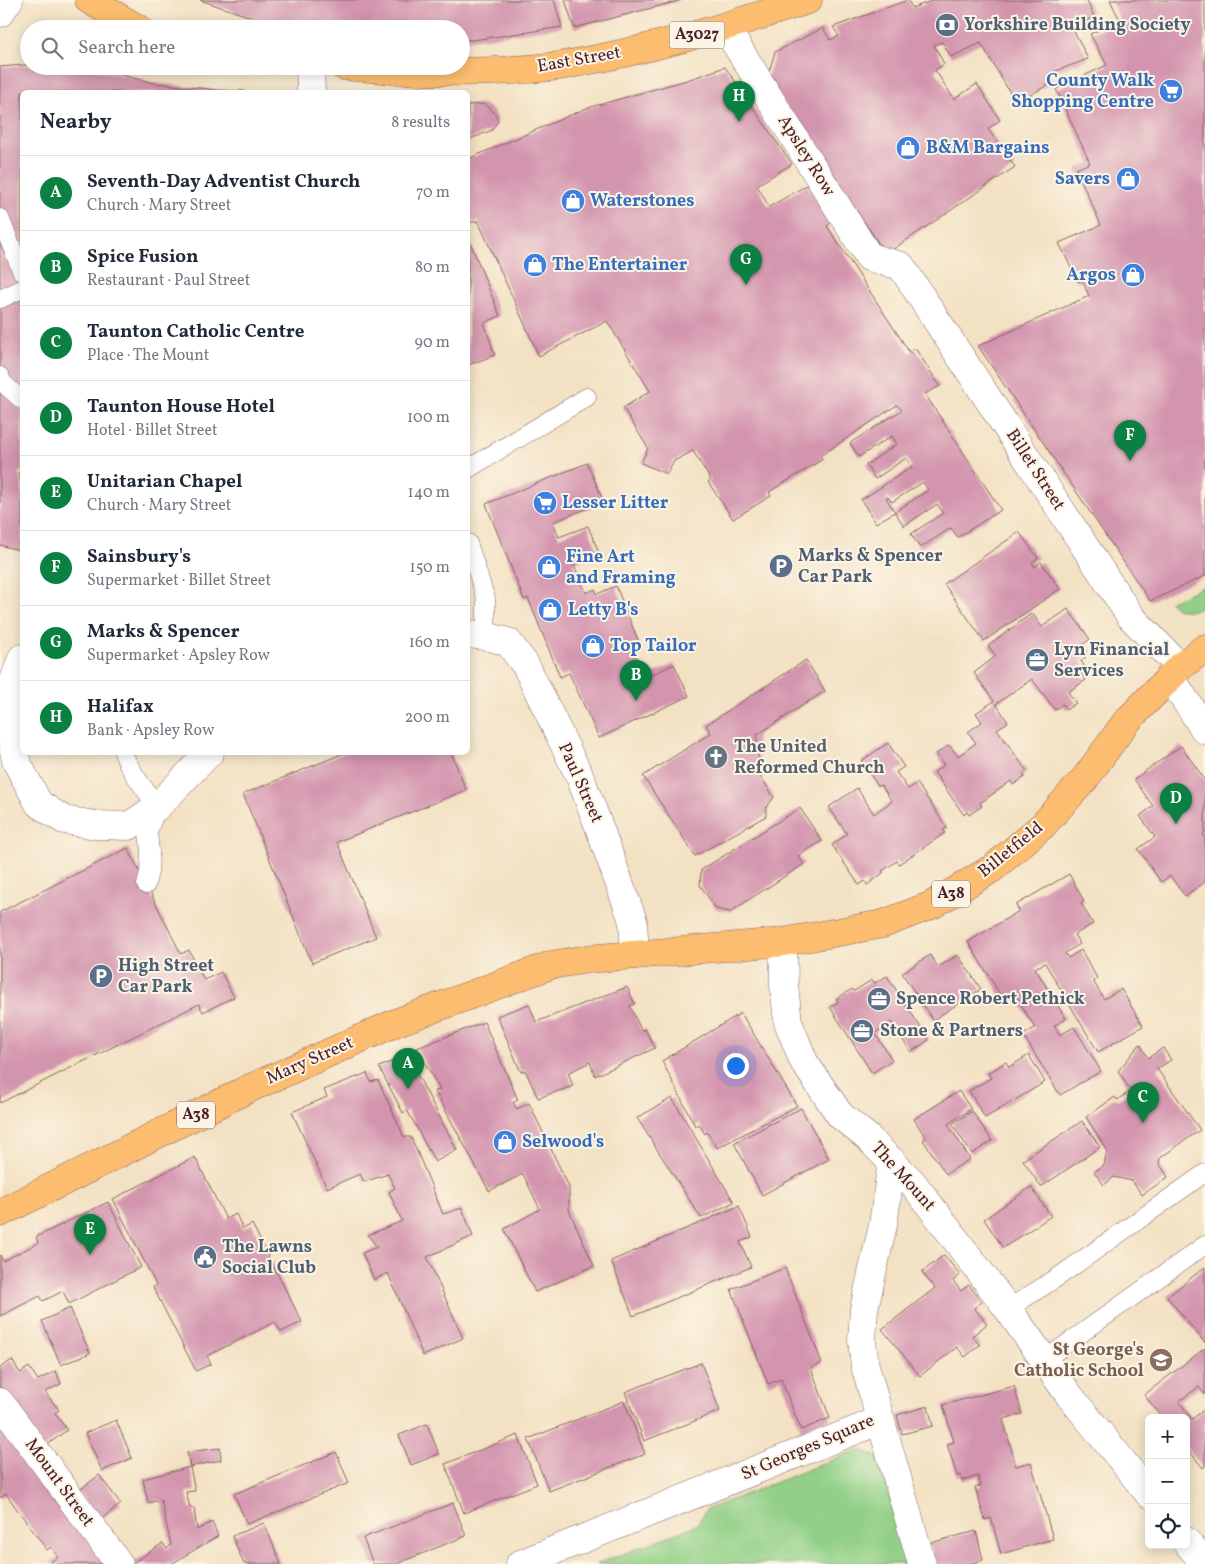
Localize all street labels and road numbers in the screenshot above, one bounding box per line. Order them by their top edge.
road number: A3027 [670,22,724,48]
street label: East Street [535,40,623,80]
street label: Apsley Row [771,110,841,202]
street label: Billet Street [999,424,1071,516]
street label: Paul Street [551,739,609,827]
street label: Billetfield [973,816,1049,884]
road number: A38 [932,881,970,908]
street label: Mary Street [262,1031,358,1091]
road number: A38 [177,1102,215,1128]
street label: The Mount [865,1137,941,1217]
street label: St Georges Square [737,1409,879,1487]
street label: Mount Street [18,1434,100,1532]

